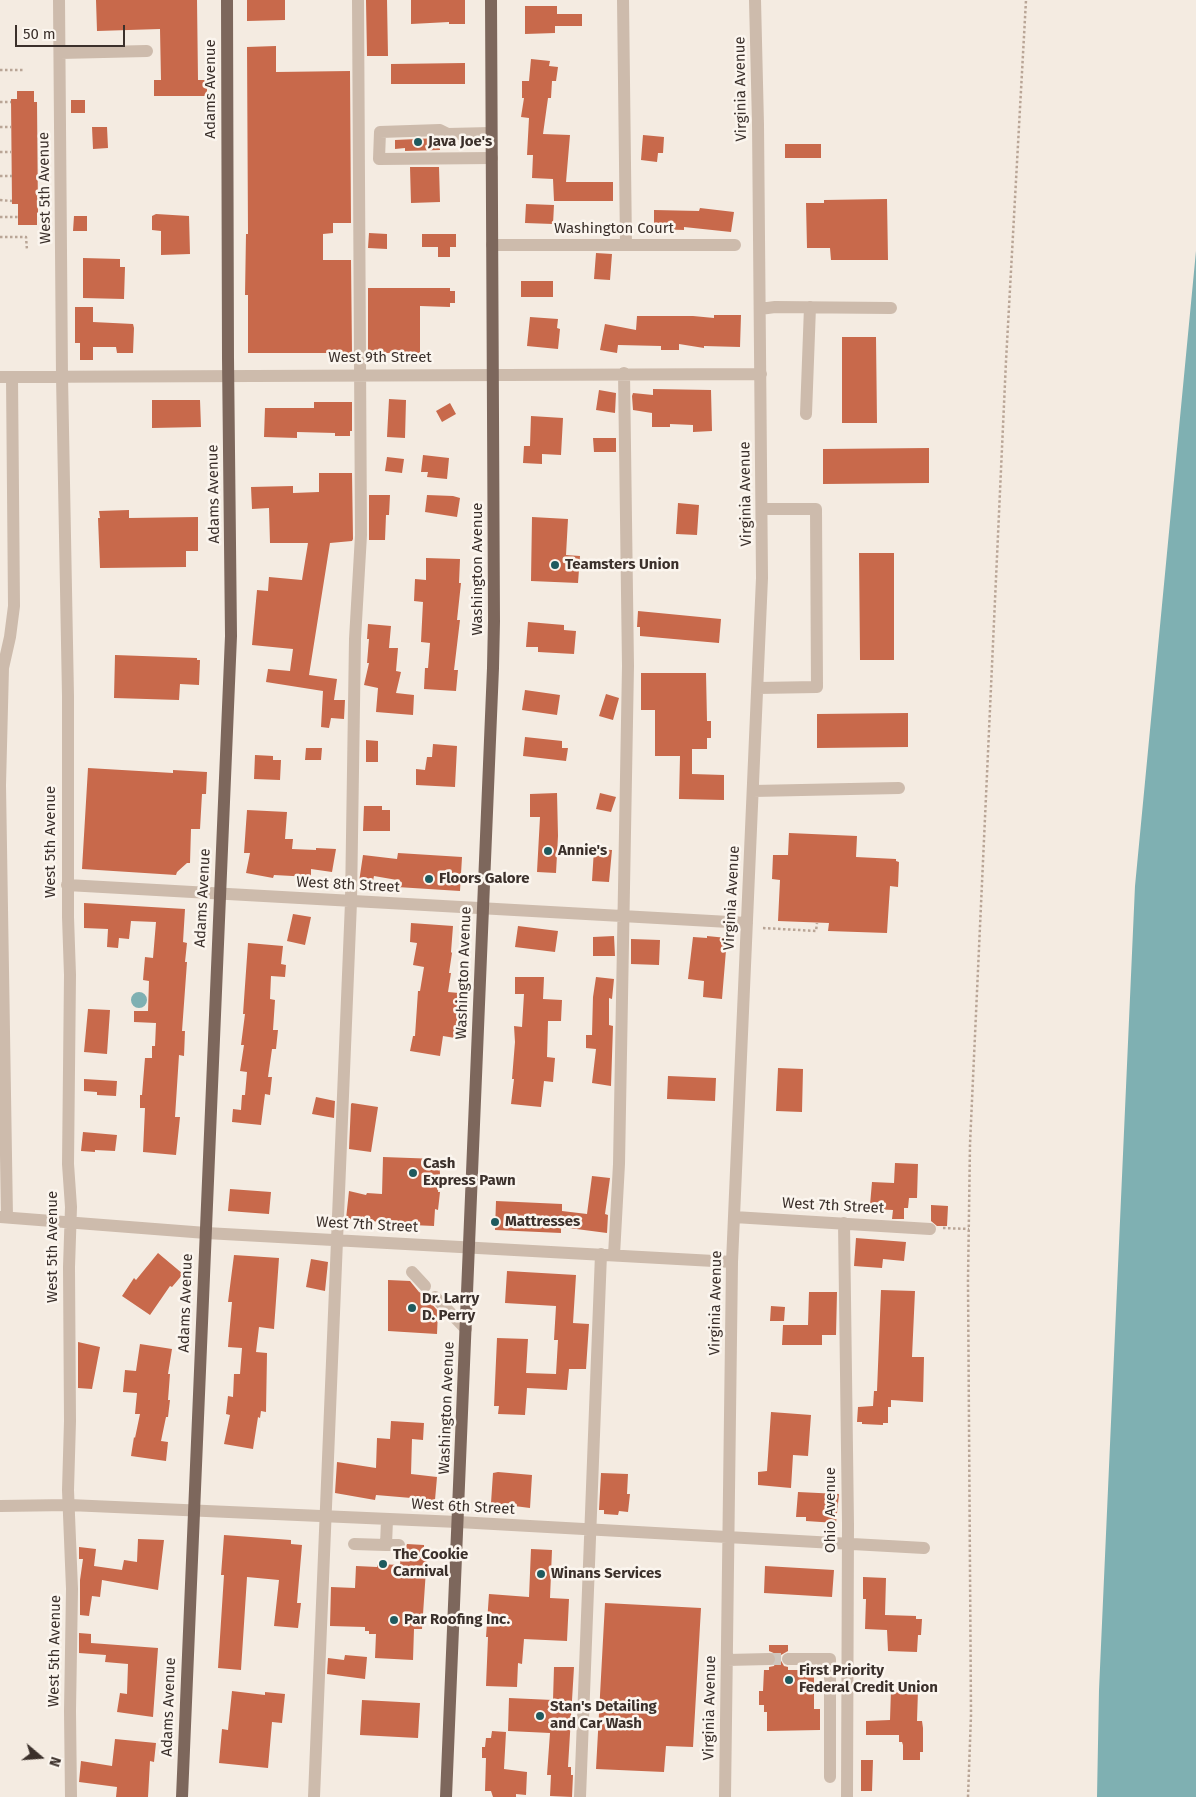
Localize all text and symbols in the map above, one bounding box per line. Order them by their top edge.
scale bar [18,15,128,47]
text: 50 m [23,25,56,43]
street label: Virginia Avenue [731,36,751,142]
street label: Adams Avenue [202,39,220,139]
street label: West 5th Avenue [35,132,55,244]
place label: Java Joe's [428,133,492,151]
marker: Java Joe's [412,136,424,148]
street label: Washington Court [554,220,674,238]
street label: West 9th Street [328,349,432,367]
street label: Virginia Avenue [736,441,756,547]
street label: Adams Avenue [204,444,224,544]
street label: Washington Avenue [469,502,487,636]
place label: Teamsters Union [565,556,679,574]
marker: Teamsters Union [549,559,561,571]
street label: West 5th Avenue [42,786,60,898]
place label: Annie's [558,842,607,860]
marker: Annie's [542,845,554,857]
street label: Virginia Avenue [720,845,744,951]
street label: Adams Avenue [191,848,215,948]
place label: Floors Galore [439,870,529,888]
street label: West 8th Street [296,873,400,897]
marker: Floors Galore [423,873,435,885]
street label: Washington Avenue [453,906,475,1040]
place label: Cash Express Pawn [423,1155,516,1190]
marker: Cash Express Pawn [407,1167,419,1179]
street label: West 5th Avenue [44,1191,62,1303]
street label: West 7th Street [781,1194,885,1218]
street label: West 7th Street [315,1213,419,1237]
place label: Mattresses [505,1213,580,1231]
marker: Mattresses [489,1216,501,1228]
street label: Virginia Avenue [706,1250,726,1356]
street label: Adams Avenue [175,1253,197,1353]
place label: Dr. Larry D. Perry [422,1290,479,1325]
marker: Dr. Larry D. Perry [406,1302,418,1314]
street label: Washington Avenue [436,1341,458,1475]
street label: Ohio Avenue [822,1467,840,1553]
street label: West 6th Street [411,1495,515,1519]
place label: The Cookie Carnival [393,1546,468,1581]
marker: The Cookie Carnival [377,1558,389,1570]
place label: Winans Services [551,1565,661,1583]
marker: Winans Services [535,1568,547,1580]
street label: West 5th Avenue [45,1595,65,1707]
place label: Par Roofing Inc. [404,1611,510,1629]
marker: Par Roofing Inc. [388,1614,400,1626]
street label: Virginia Avenue [700,1655,720,1761]
street label: Adams Avenue [158,1657,180,1757]
place label: First Priority Federal Credit Union [799,1662,938,1697]
marker: First Priority Federal Credit Union [783,1674,795,1686]
place label: Stan's Detailing and Car Wash [550,1698,657,1733]
marker: Stan's Detailing and Car Wash [534,1710,546,1722]
north arrow [15,1732,65,1782]
text: N [45,1755,64,1769]

